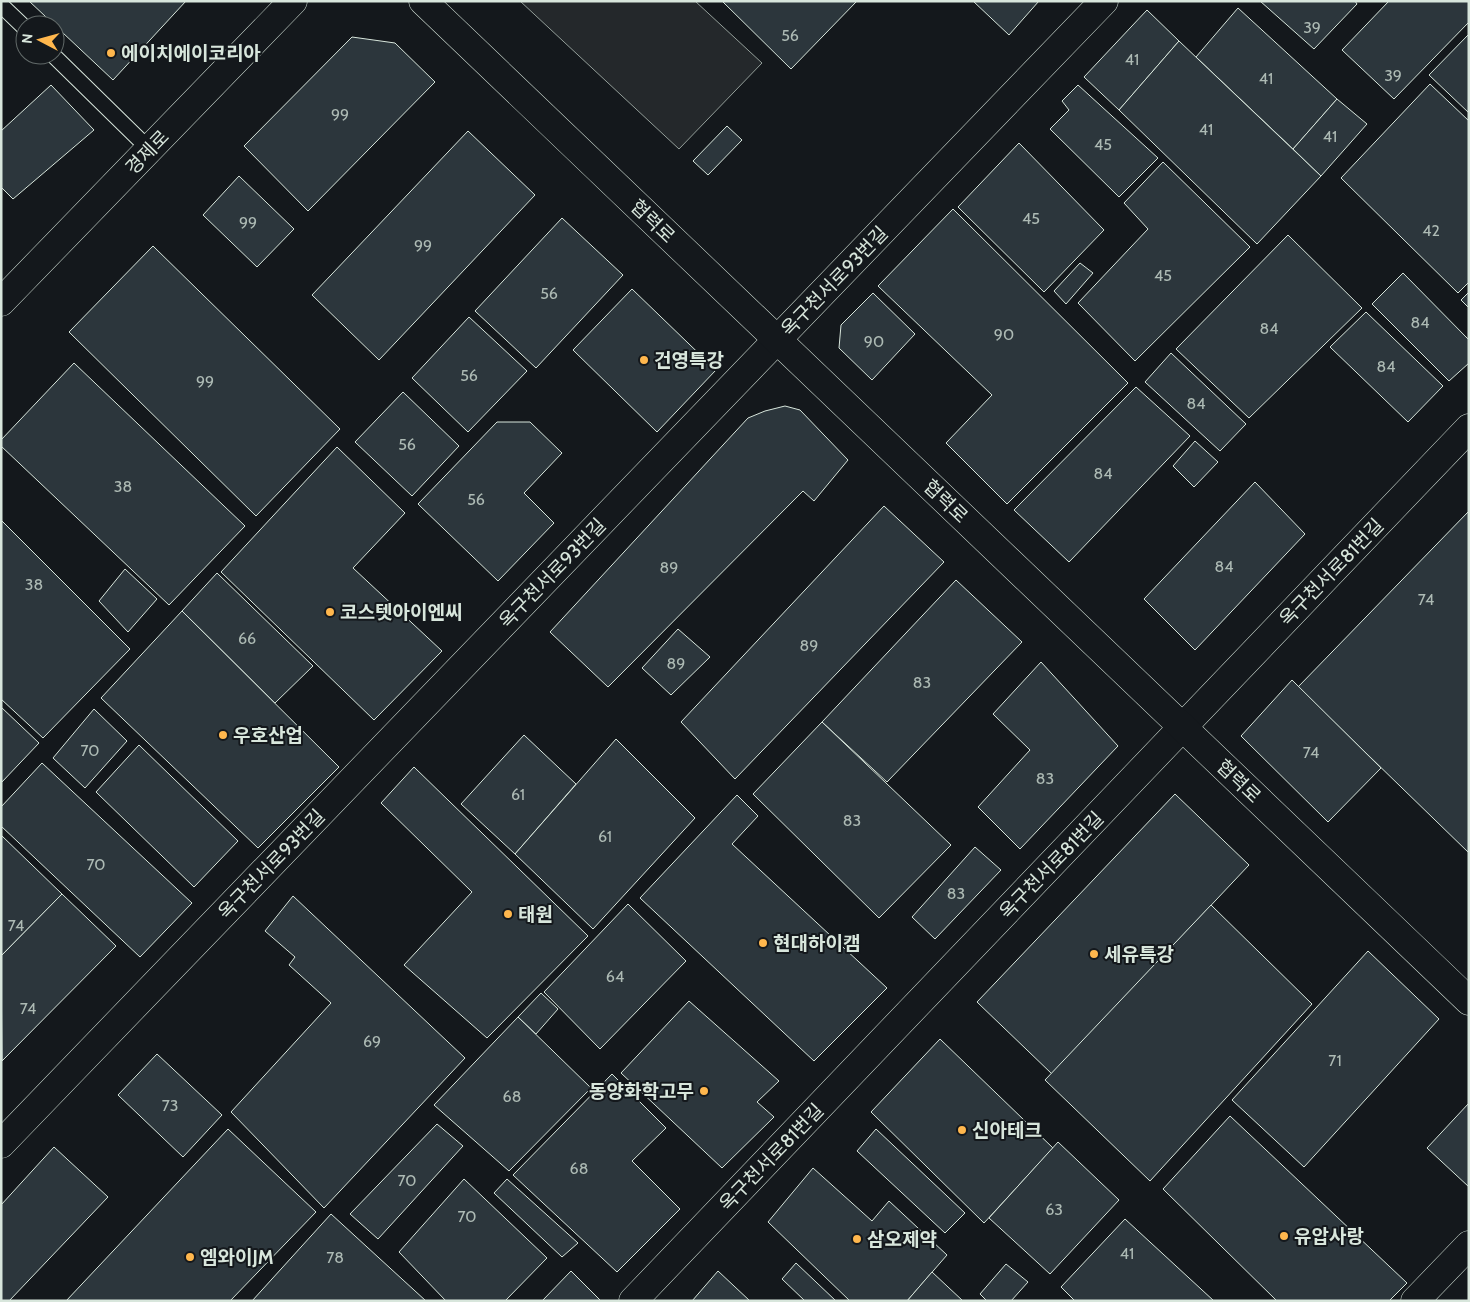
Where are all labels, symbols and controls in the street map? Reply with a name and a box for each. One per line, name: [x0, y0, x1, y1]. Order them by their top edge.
north arrow: [15, 15, 65, 65]
house number: 39: [1303, 18, 1321, 37]
house number: 56: [781, 26, 799, 45]
text: N: [18, 33, 37, 45]
place label: 에이치에이코리아: [121, 42, 261, 65]
marker: 에이치에이코리아: [105, 47, 117, 59]
house number: 41: [1125, 50, 1139, 69]
house number: 39: [1384, 66, 1402, 85]
house number: 41: [1259, 69, 1273, 88]
house number: 99: [331, 105, 349, 124]
house number: 41: [1199, 120, 1213, 139]
street label: 경제로: [121, 125, 174, 179]
house number: 41: [1323, 127, 1337, 146]
house number: 45: [1094, 135, 1112, 154]
street label: 협력로: [626, 195, 680, 248]
house number: 45: [1022, 209, 1040, 228]
house number: 99: [239, 213, 257, 232]
house number: 42: [1422, 221, 1440, 240]
street label: 옥구천서로93번길: [776, 222, 892, 341]
house number: 99: [414, 236, 432, 255]
house number: 45: [1154, 266, 1172, 285]
house number: 56: [540, 284, 558, 303]
house number: 84: [1411, 313, 1429, 332]
house number: 84: [1260, 319, 1278, 338]
house number: 90: [994, 325, 1014, 344]
house number: 90: [864, 332, 884, 351]
place label: 건영특강: [654, 349, 724, 372]
marker: 건영특강: [638, 354, 650, 366]
house number: 84: [1377, 357, 1395, 376]
house number: 56: [460, 366, 478, 385]
house number: 99: [196, 372, 214, 391]
house number: 84: [1187, 394, 1205, 413]
house number: 56: [398, 435, 416, 454]
house number: 84: [1094, 464, 1112, 483]
street label: 협력로: [919, 475, 973, 528]
house number: 38: [114, 477, 132, 496]
house number: 56: [467, 490, 485, 509]
street label: 옥구천서로93번길: [494, 514, 610, 633]
street label: 옥구천서로81번길: [1274, 514, 1388, 631]
house number: 84: [1215, 557, 1233, 576]
house number: 89: [660, 558, 678, 577]
house number: 38: [25, 575, 43, 594]
house number: 74: [1418, 590, 1434, 609]
place label: 코스텟아이엔씨: [340, 601, 462, 624]
marker: 코스텟아이엔씨: [324, 606, 336, 618]
house number: 66: [238, 629, 256, 648]
house number: 89: [800, 636, 818, 655]
house number: 89: [667, 654, 685, 673]
house number: 83: [913, 673, 931, 692]
place label: 우호산업: [233, 724, 303, 747]
marker: 우호산업: [217, 729, 229, 741]
house number: 70: [80, 741, 100, 760]
house number: 74: [1303, 743, 1319, 762]
street label: 협력로: [1212, 755, 1266, 808]
house number: 83: [1036, 769, 1054, 788]
house number: 61: [511, 785, 525, 804]
street label: 옥구천서로93번길: [213, 805, 329, 924]
street label: 옥구천서로81번길: [994, 807, 1108, 924]
house number: 83: [843, 811, 861, 830]
house number: 61: [598, 827, 612, 846]
house number: 70: [86, 855, 106, 874]
house number: 83: [947, 884, 965, 903]
place label: 태원: [518, 903, 553, 926]
marker: 태원: [502, 908, 514, 920]
house number: 74: [8, 916, 24, 935]
place label: 현대하이캠: [773, 932, 860, 955]
marker: 현대하이캠: [757, 937, 769, 949]
place label: 세유특강: [1104, 943, 1174, 966]
marker: 세유특강: [1088, 948, 1100, 960]
house number: 64: [606, 967, 624, 986]
house number: 74: [20, 999, 36, 1018]
house number: 69: [363, 1032, 381, 1051]
house number: 71: [1328, 1051, 1342, 1070]
place label: 동양화학고무: [589, 1080, 694, 1103]
marker: 동양화학고무: [698, 1085, 710, 1097]
house number: 68: [503, 1087, 521, 1106]
house number: 73: [162, 1096, 178, 1115]
street label: 옥구천서로81번길: [714, 1099, 828, 1216]
place label: 신아테크: [972, 1119, 1042, 1142]
marker: 신아테크: [956, 1124, 968, 1136]
house number: 68: [570, 1159, 588, 1178]
house number: 70: [397, 1171, 417, 1190]
house number: 63: [1045, 1200, 1063, 1219]
house number: 70: [457, 1207, 477, 1226]
place label: 유압사랑: [1294, 1225, 1364, 1248]
place label: 삼오제약: [867, 1228, 937, 1251]
marker: 유압사랑: [1278, 1230, 1290, 1242]
marker: 삼오제약: [851, 1233, 863, 1245]
house number: 41: [1120, 1244, 1134, 1263]
place label: 엠와이JM: [200, 1246, 274, 1269]
house number: 78: [326, 1248, 344, 1267]
marker: 엠와이JM: [184, 1251, 196, 1263]

